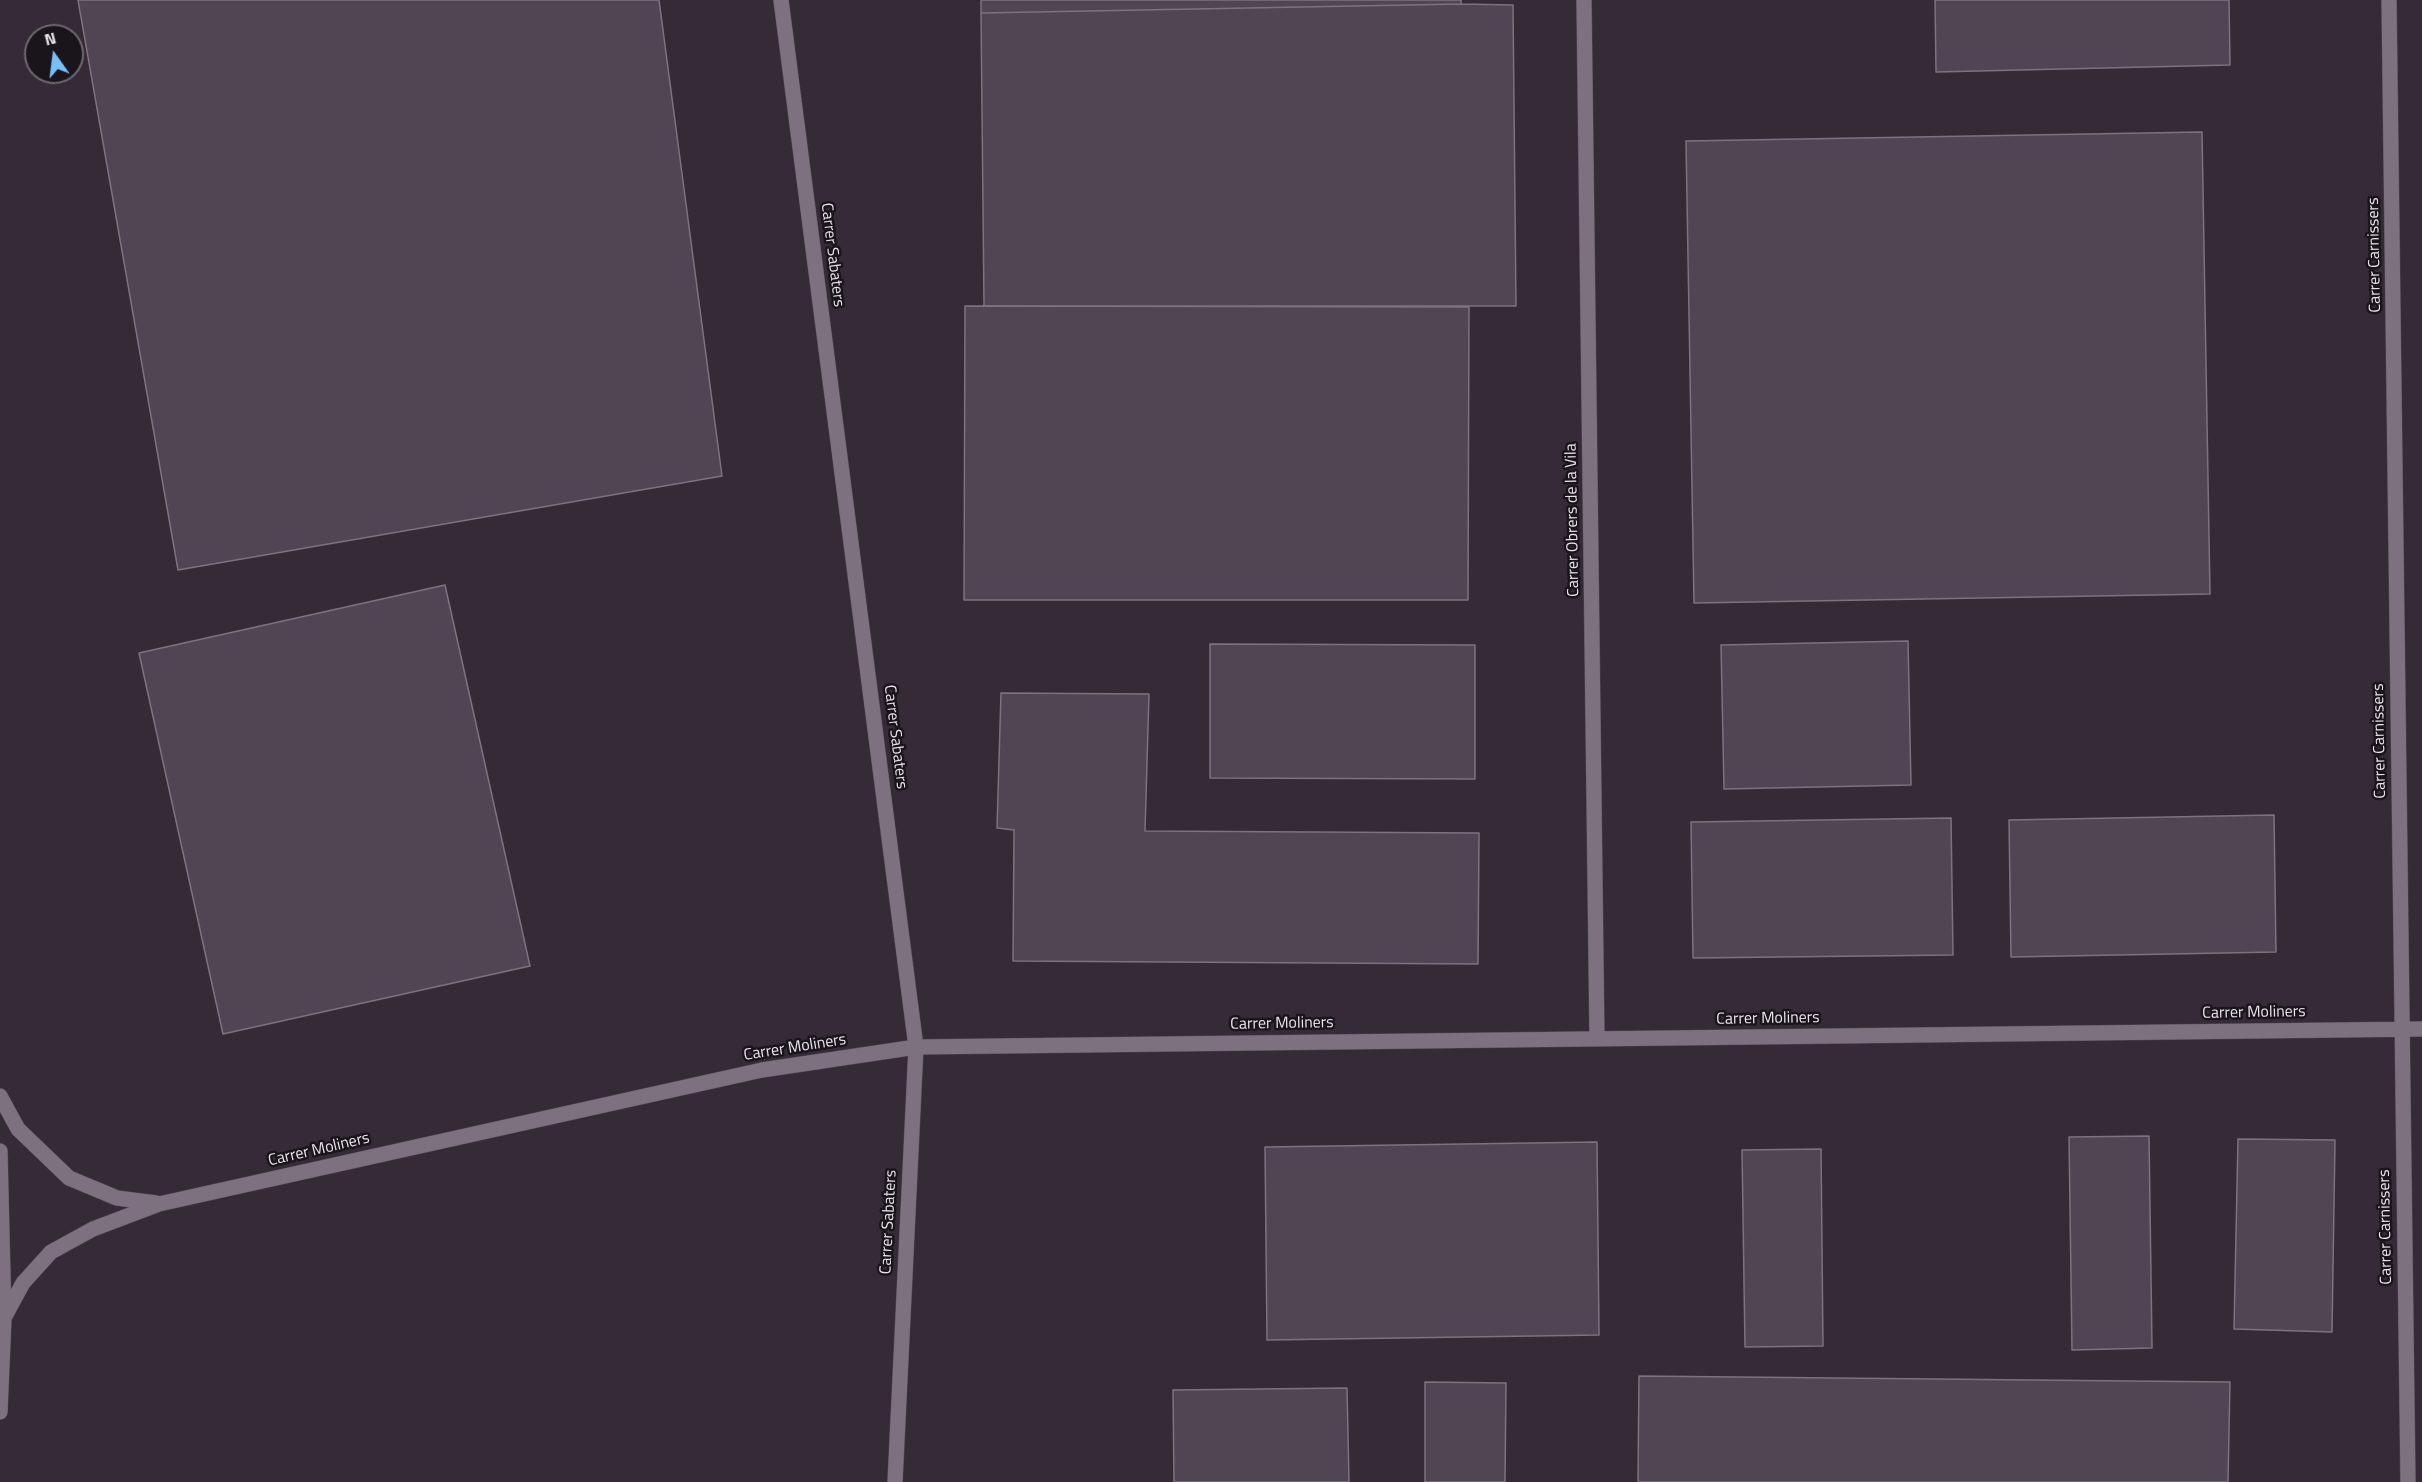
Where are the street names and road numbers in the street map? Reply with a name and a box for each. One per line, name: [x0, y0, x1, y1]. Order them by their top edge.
street label: Carrer Carnissers: [2364, 197, 2386, 313]
street label: Carrer Sabaters: [816, 202, 848, 308]
street label: Carrer Obrers de la Vila: [1562, 443, 1584, 597]
street label: Carrer Carnissers: [2369, 683, 2391, 799]
street label: Carrer Sabaters: [879, 684, 911, 790]
street label: Carrer Moliners: [2202, 1002, 2306, 1024]
street label: Carrer Moliners: [1716, 1008, 1820, 1030]
street label: Carrer Moliners: [1230, 1013, 1334, 1035]
street label: Carrer Moliners: [742, 1030, 848, 1066]
street label: Carrer Moliners: [266, 1129, 372, 1171]
street label: Carrer Sabaters: [877, 1169, 901, 1275]
street label: Carrer Carnissers: [2375, 1169, 2397, 1285]

